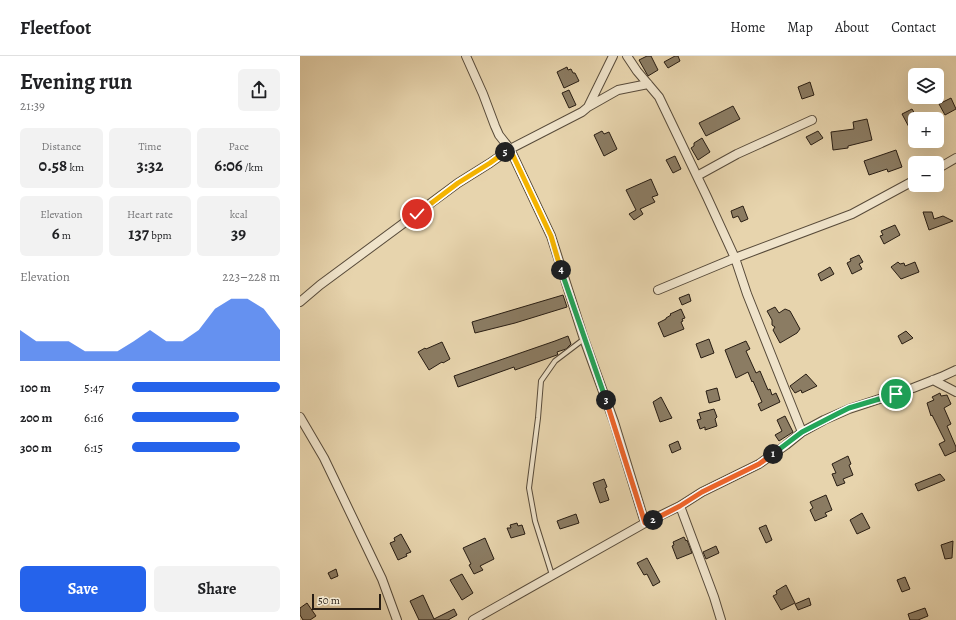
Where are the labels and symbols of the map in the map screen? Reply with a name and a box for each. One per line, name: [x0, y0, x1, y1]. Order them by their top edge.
pin: 5: [495, 142, 515, 162]
pin: [400, 197, 434, 231]
pin: 4: [551, 260, 571, 280]
pin: [879, 377, 913, 411]
pin: 3: [596, 390, 616, 410]
pin: 1: [763, 444, 783, 464]
pin: 2: [643, 510, 663, 530]
scale bar: [312, 592, 381, 611]

